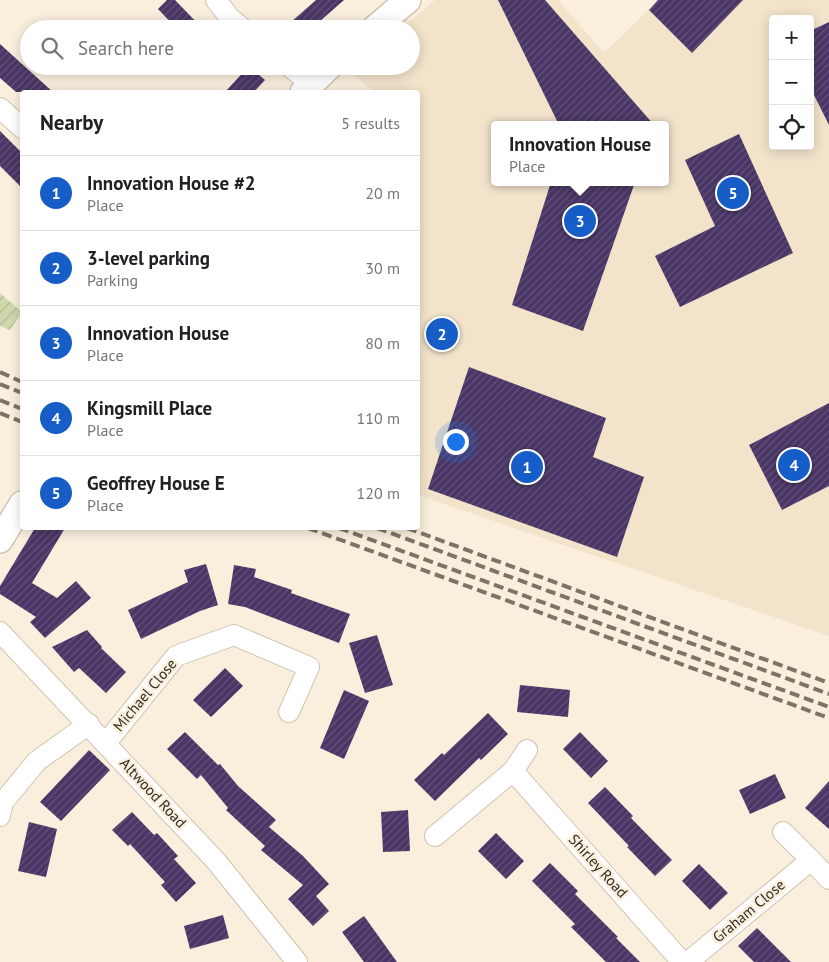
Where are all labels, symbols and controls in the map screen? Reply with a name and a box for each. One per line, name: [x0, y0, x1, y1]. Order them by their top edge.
map controls: [769, 15, 814, 150]
button: +: [769, 15, 814, 60]
search box: [20, 20, 420, 75]
icon: search: [38, 34, 66, 62]
text: Search here: [78, 36, 174, 60]
button: −: [769, 60, 814, 105]
button: locate: [769, 105, 814, 150]
text: Nearby: [40, 109, 103, 136]
text: 5 results: [341, 113, 400, 133]
popup: [491, 121, 669, 186]
text: Innovation House: [509, 132, 651, 156]
text: Place: [509, 156, 545, 176]
text: Innovation House #2: [87, 171, 256, 195]
pin: 5: [717, 174, 749, 212]
text: 1: [51, 183, 61, 203]
text: 20 m: [365, 183, 400, 203]
text: Place: [87, 195, 124, 215]
pin: 3: [564, 202, 596, 240]
text: 3-level parking: [87, 246, 210, 270]
text: 2: [51, 258, 61, 278]
text: 30 m: [365, 258, 400, 278]
text: Parking: [87, 270, 138, 290]
pin: 2: [426, 315, 458, 353]
text: Innovation House: [87, 321, 229, 345]
text: 3: [51, 333, 61, 353]
text: 80 m: [365, 333, 400, 353]
text: Place: [87, 345, 124, 365]
text: Kingsmill Place: [87, 396, 212, 420]
text: 4: [51, 408, 61, 428]
text: 110 m: [357, 408, 400, 428]
text: Place: [87, 420, 124, 440]
your location: [443, 429, 469, 455]
pin: 4: [778, 446, 810, 484]
pin: 1: [511, 448, 543, 486]
text: Geoffrey House E: [87, 471, 225, 495]
text: 5: [51, 483, 61, 503]
text: 120 m: [357, 483, 400, 503]
text: Place: [87, 495, 124, 515]
street label: Michael Close: [109, 654, 181, 735]
street label: Altwood Road: [116, 754, 191, 832]
street label: Shirley Road: [565, 830, 632, 901]
street label: Graham Close: [709, 875, 789, 946]

